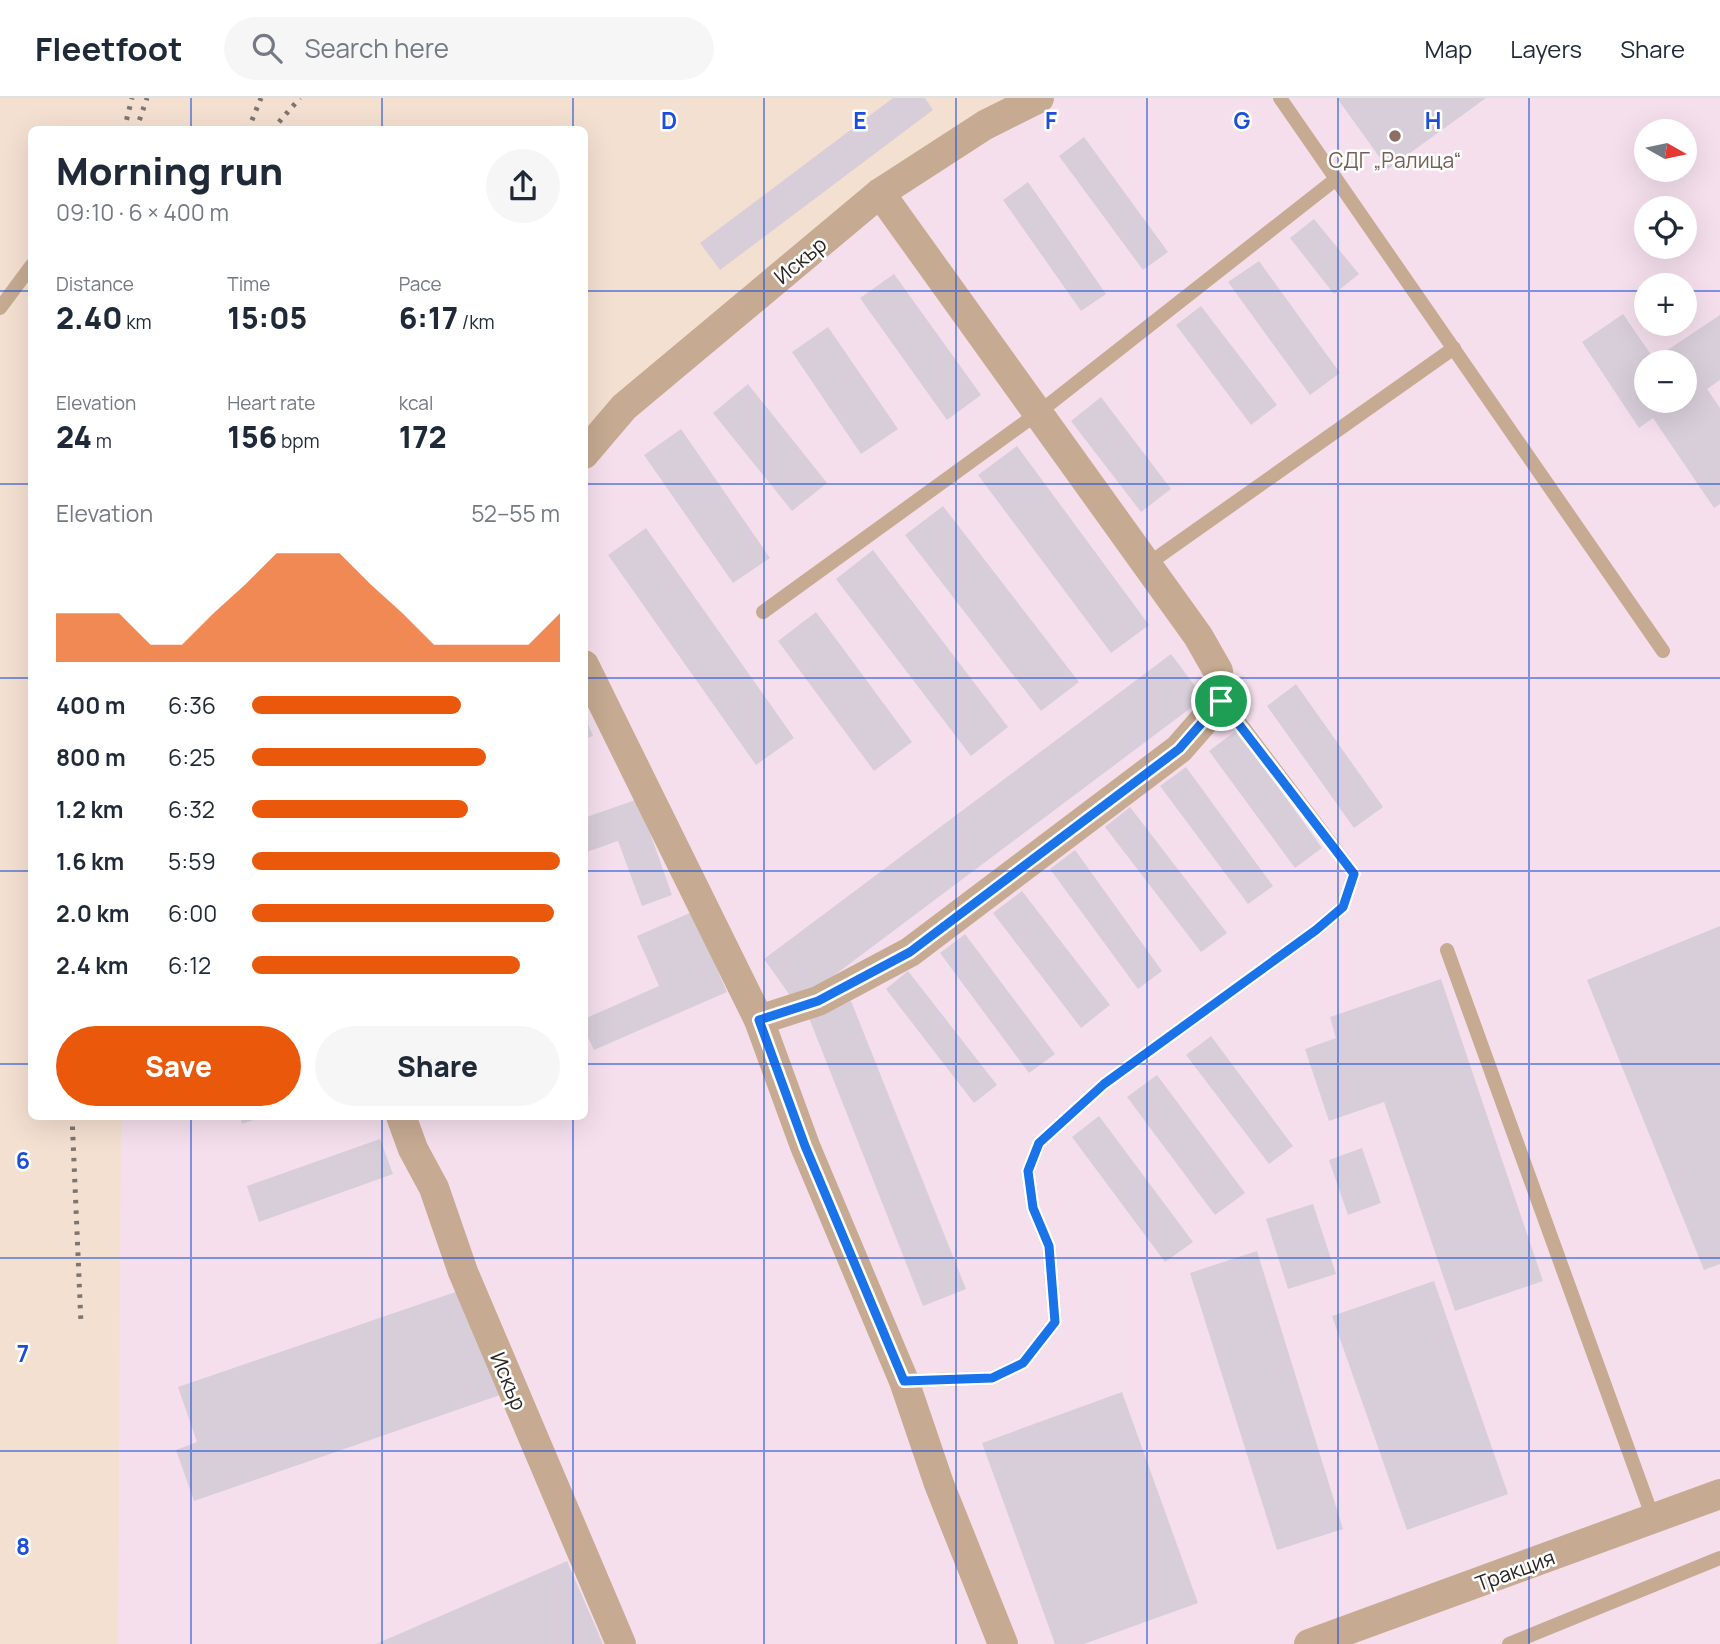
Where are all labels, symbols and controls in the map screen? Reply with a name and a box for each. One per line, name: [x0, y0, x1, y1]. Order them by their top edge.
search box: [224, 17, 714, 80]
text: Fleetfoot: [35, 26, 182, 71]
icon: search: [248, 29, 286, 67]
text: Search here: [304, 30, 449, 66]
text: Map: [1425, 32, 1472, 65]
text: Layers: [1510, 32, 1582, 65]
text: Share: [1620, 32, 1685, 65]
text: D: [661, 104, 677, 136]
text: E: [853, 104, 867, 136]
text: F: [1045, 104, 1057, 136]
text: G: [1234, 104, 1251, 136]
text: H: [1425, 104, 1441, 136]
north arrow: [1634, 119, 1698, 182]
map controls: [1634, 119, 1697, 413]
marker: СДГ „Ралица“: [1387, 128, 1403, 144]
text: Morning run: [56, 144, 283, 196]
place label: СДГ „Ралица“: [1329, 146, 1461, 174]
button: share: [486, 149, 560, 223]
text: 09:10 · 6 × 400 m: [56, 196, 229, 228]
button: locate: [1634, 196, 1697, 259]
street label: Искър: [768, 230, 832, 290]
text: Distance: [56, 271, 134, 297]
text: Time: [227, 271, 270, 297]
text: Pace: [399, 271, 442, 297]
button: +: [1634, 273, 1697, 336]
text: 2.40: [56, 297, 122, 338]
text: 15:05: [227, 297, 307, 338]
text: 6:17: [399, 297, 458, 338]
text: km: [122, 309, 152, 335]
text: /km: [458, 309, 495, 335]
button: −: [1634, 350, 1697, 413]
text: Elevation: [56, 390, 136, 416]
text: Heart rate: [227, 390, 315, 416]
text: kcal: [399, 390, 433, 416]
text: 24: [56, 416, 92, 457]
text: 156: [227, 416, 277, 457]
text: 172: [399, 416, 447, 457]
text: m: [92, 428, 112, 454]
text: bpm: [277, 428, 320, 454]
text: Elevation: [56, 497, 153, 529]
text: 52–55 m: [471, 497, 560, 529]
pin: [1191, 671, 1251, 731]
icon: arrive: [1202, 682, 1240, 720]
text: 400 m: [56, 689, 126, 721]
text: 6:36: [168, 689, 216, 721]
text: 800 m: [56, 741, 126, 773]
text: 6:25: [168, 741, 216, 773]
text: 1.2 km: [56, 793, 123, 825]
text: 6:32: [168, 793, 215, 825]
text: 1.6 km: [56, 845, 124, 877]
text: 5:59: [168, 845, 216, 877]
text: 2.0 km: [56, 897, 129, 929]
text: 6:00: [168, 897, 217, 929]
text: 2.4 km: [56, 949, 128, 981]
text: 6:12: [168, 949, 211, 981]
button: Save: [56, 1026, 301, 1106]
button: Share: [315, 1026, 560, 1106]
text: 6: [16, 1144, 30, 1176]
text: 7: [17, 1337, 29, 1369]
street label: Искър: [484, 1348, 534, 1414]
text: 8: [16, 1530, 30, 1562]
street label: Тракция: [1471, 1543, 1559, 1597]

